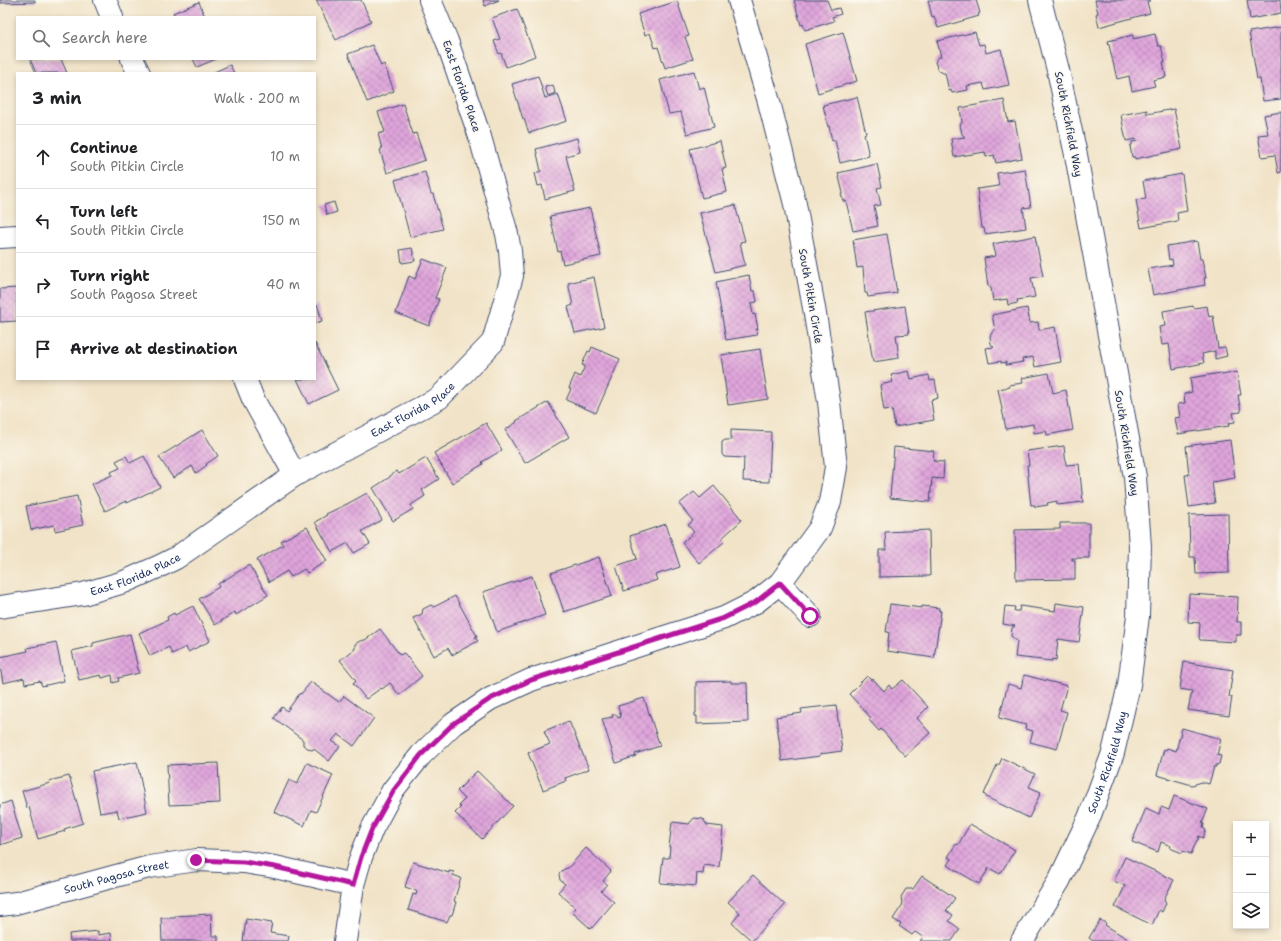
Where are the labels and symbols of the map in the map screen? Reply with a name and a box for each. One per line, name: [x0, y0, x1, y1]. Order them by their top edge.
street label: East Florida Place: [439, 38, 484, 134]
street label: South Richfield Way: [1051, 70, 1086, 178]
street label: South Pitkin Circle: [795, 247, 826, 345]
street label: East Florida Place: [368, 379, 459, 441]
street label: South Richfield Way: [1111, 389, 1142, 497]
street label: East Florida Place: [88, 550, 184, 599]
route start: [801, 607, 819, 625]
street label: South Richfield Way: [1084, 709, 1131, 816]
route end: [187, 851, 205, 869]
street label: South Pagosa Street: [62, 857, 170, 898]

